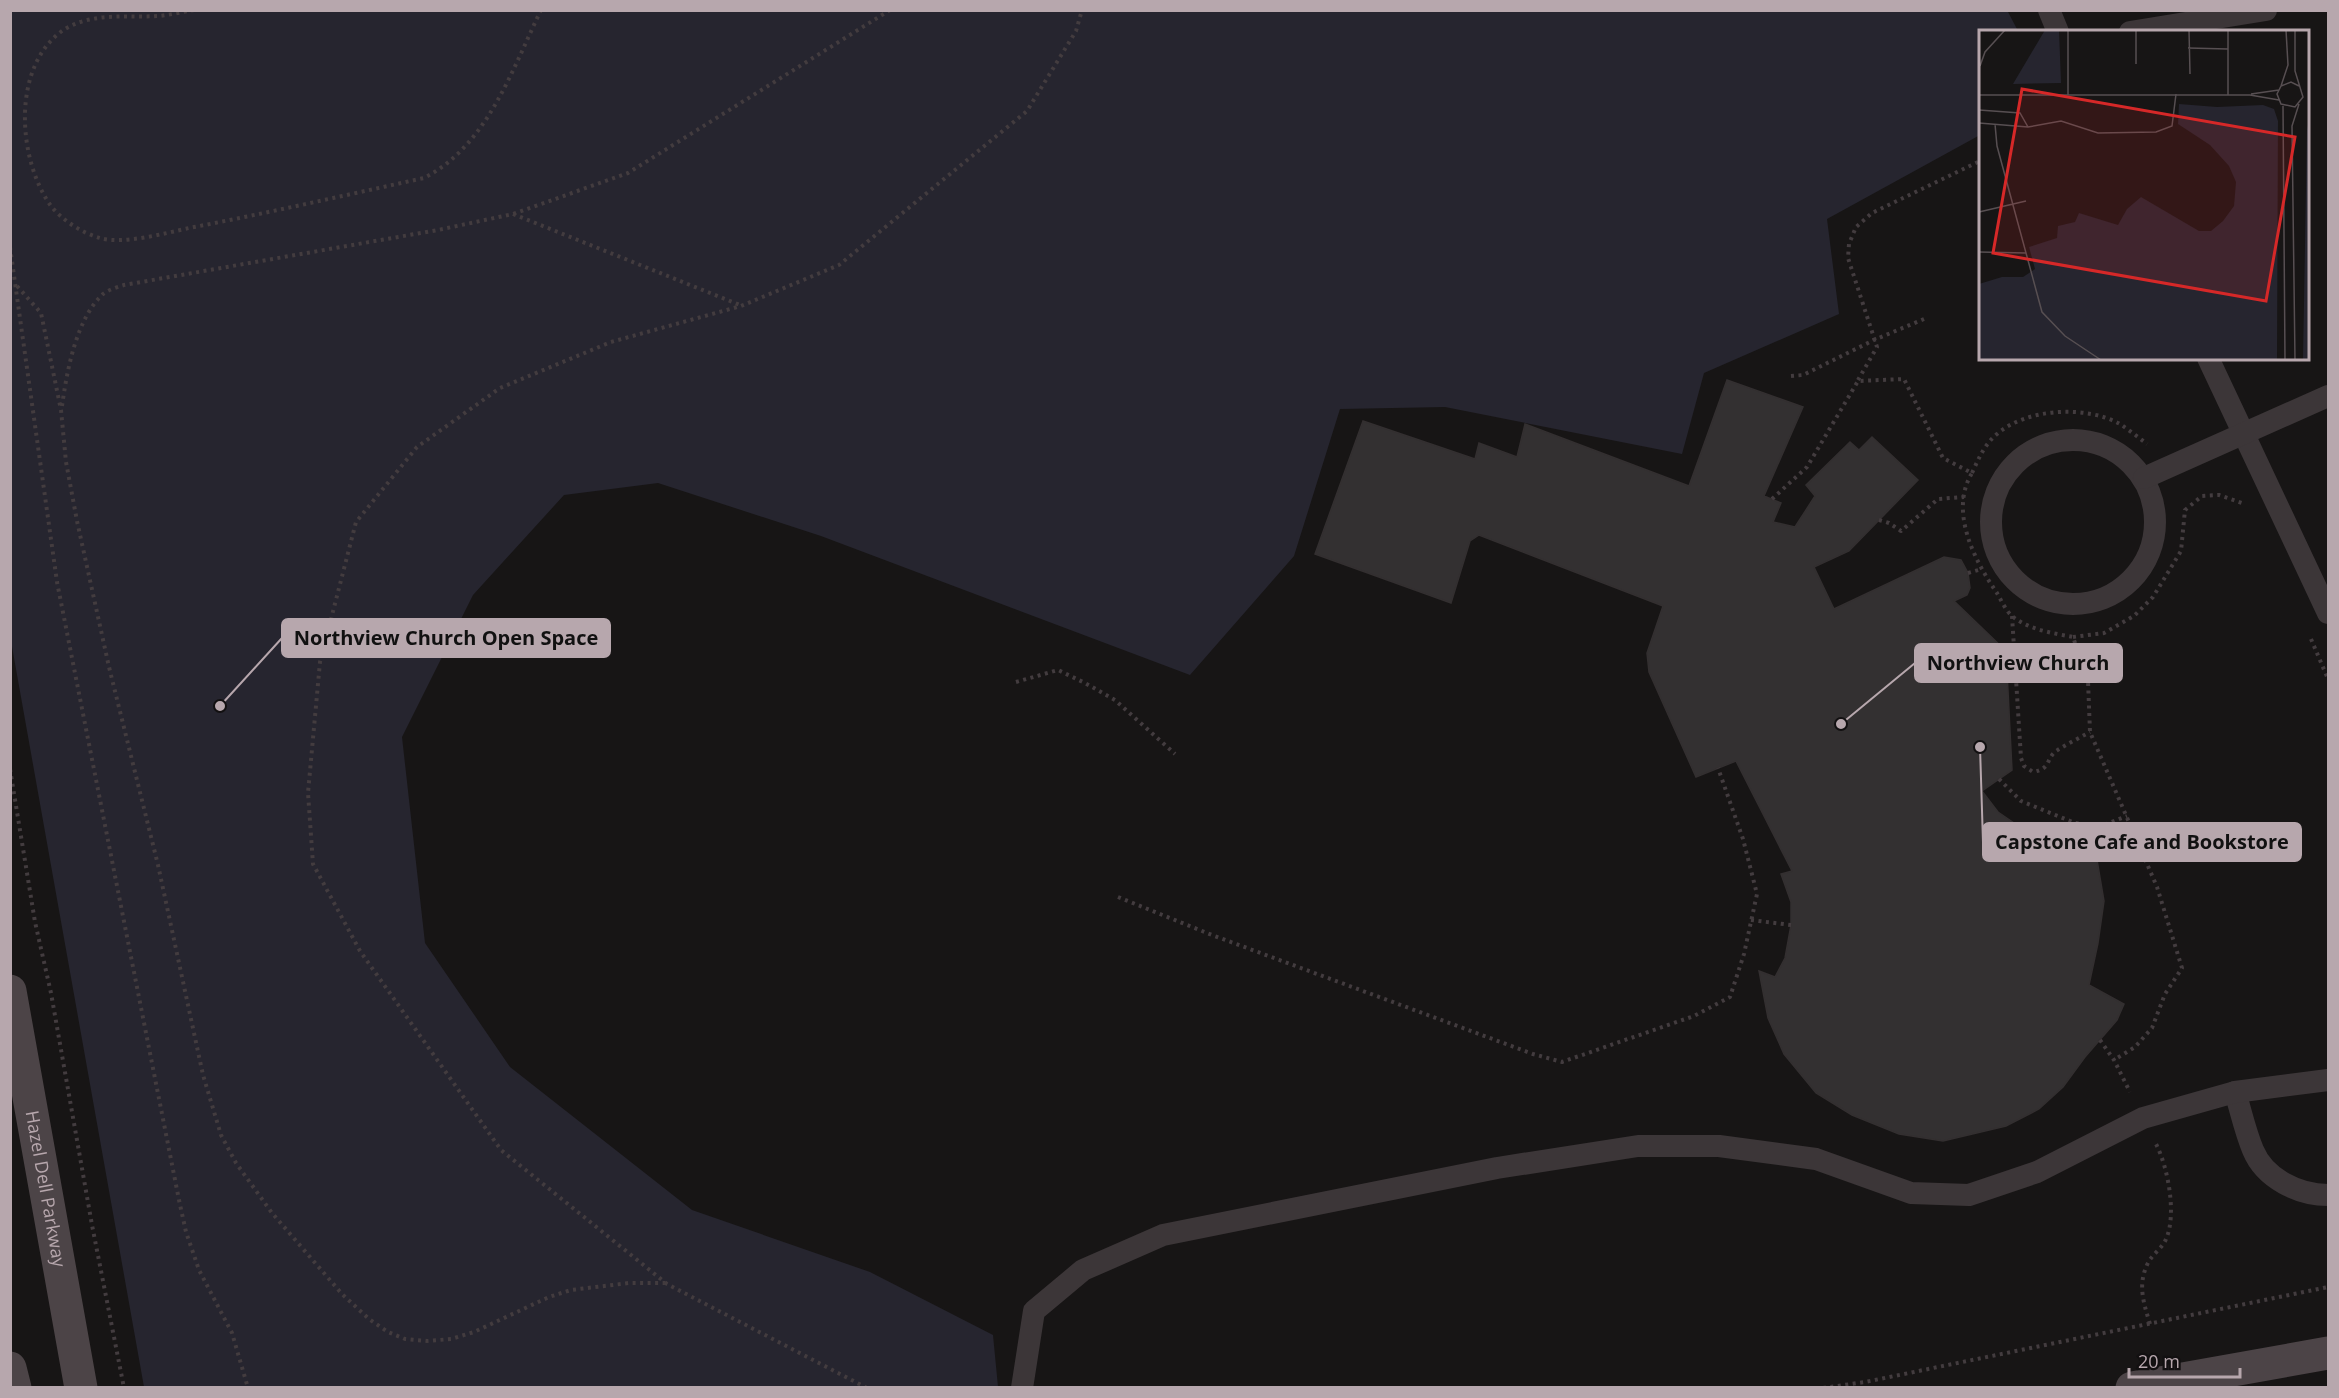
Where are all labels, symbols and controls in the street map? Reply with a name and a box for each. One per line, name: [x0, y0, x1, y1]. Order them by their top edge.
inset map: [1979, 30, 2309, 360]
callout: Northview Church Open Space: [282, 619, 610, 657]
text: Northview Church Open Space: [294, 624, 598, 651]
callout: Northview Church: [1915, 644, 2122, 682]
text: Northview Church: [1927, 649, 2109, 676]
callout: Capstone Cafe and Bookstore: [1983, 823, 2301, 861]
text: Capstone Cafe and Bookstore: [1995, 828, 2289, 855]
street label: Hazel Dell Parkway: [21, 1108, 72, 1270]
scale bar: [2129, 1341, 2240, 1379]
text: 20 m: [2138, 1349, 2180, 1373]

